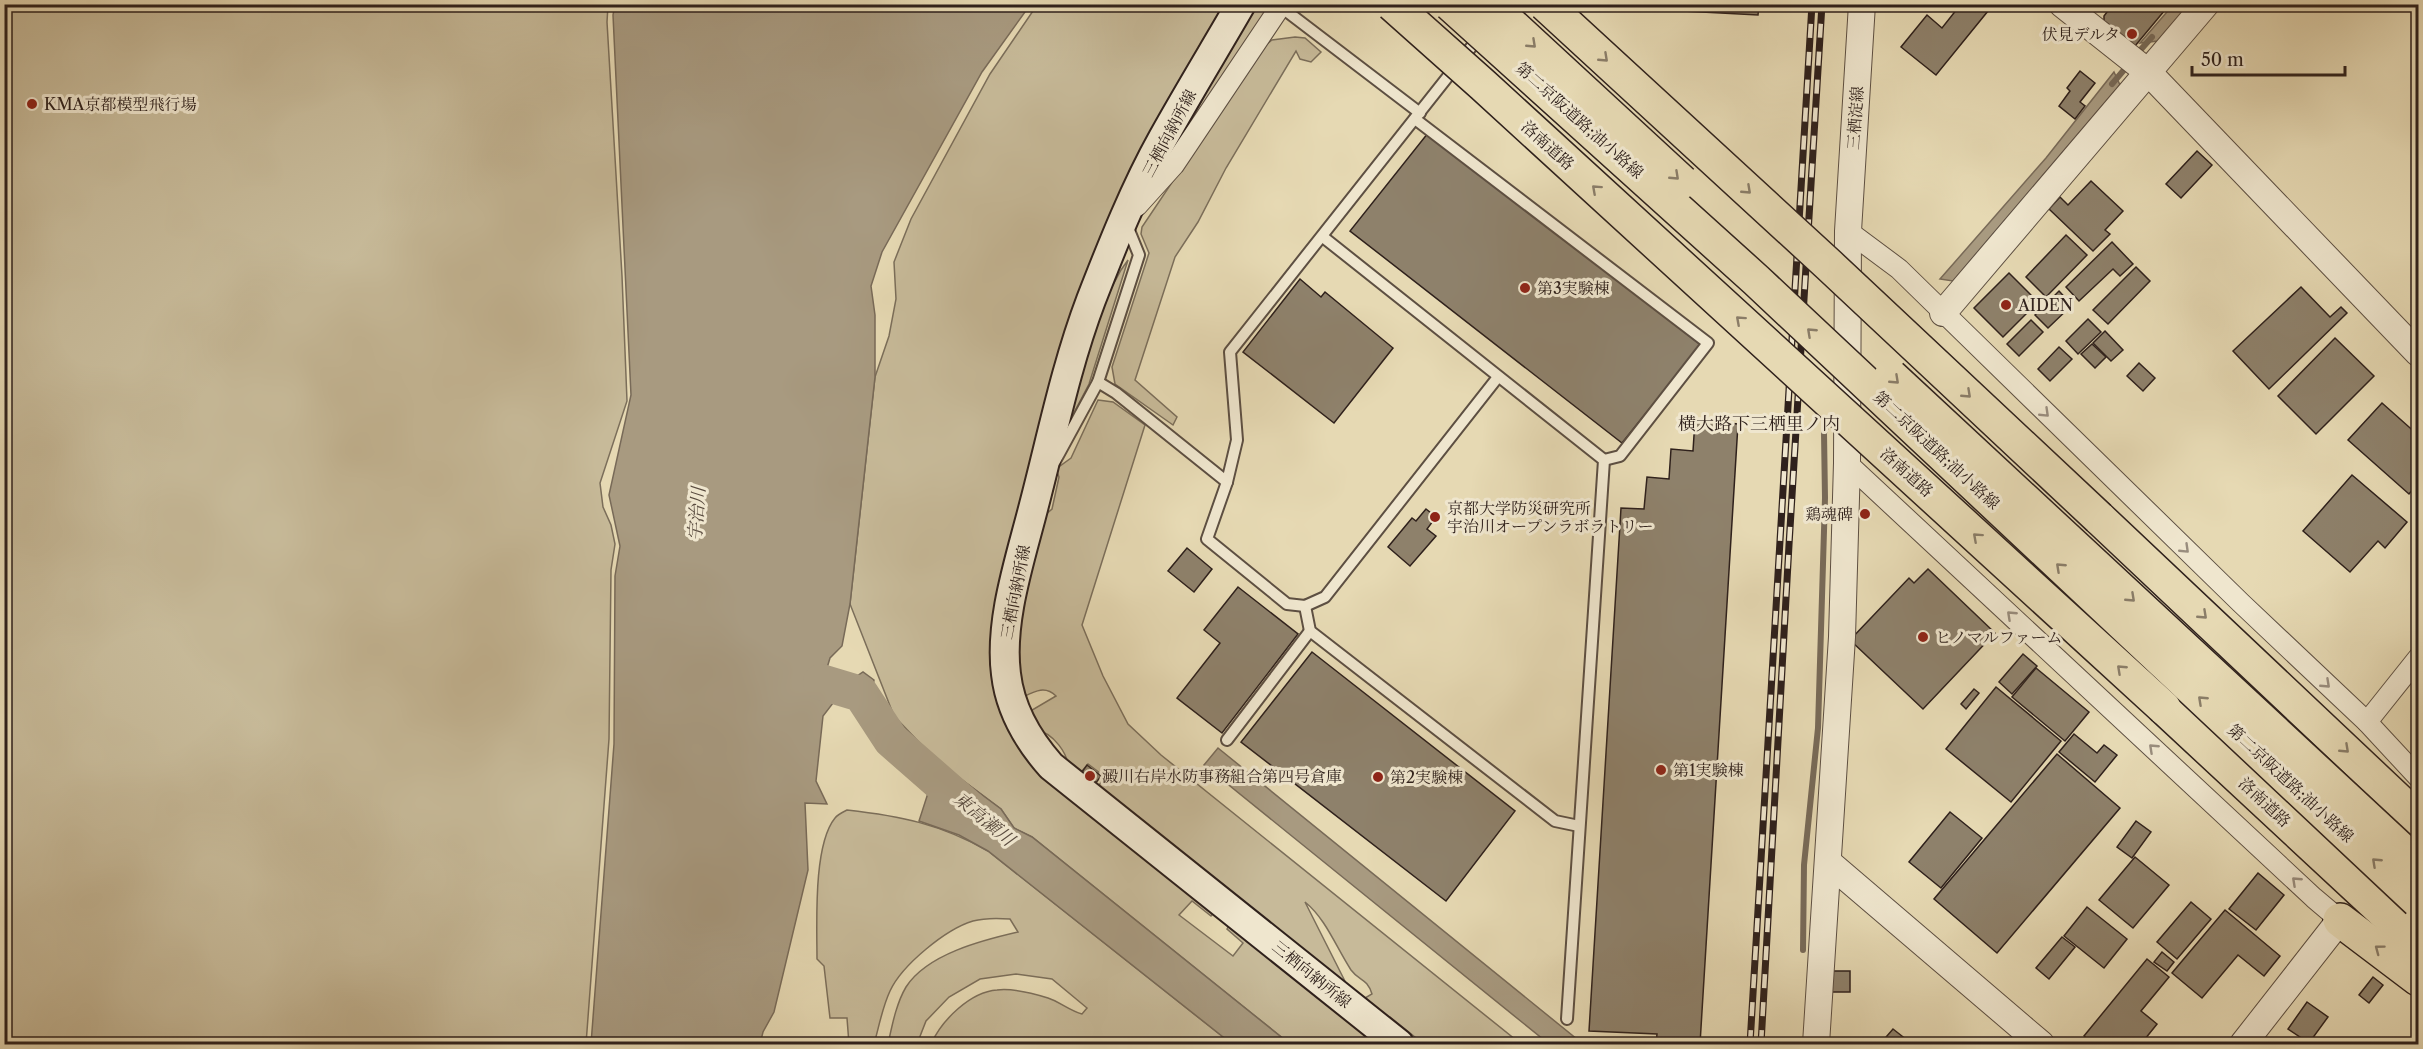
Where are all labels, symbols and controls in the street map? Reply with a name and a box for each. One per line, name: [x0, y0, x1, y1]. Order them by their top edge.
place label: 伏見デルタ: [2041, 24, 2120, 44]
marker: 伏見デルタ: [2125, 27, 2139, 41]
one-way arrow: [1525, 36, 1536, 47]
scale bar: [2192, 39, 2345, 77]
text: 50 m: [2201, 49, 2244, 71]
one-way arrow: [1597, 51, 1608, 62]
street label: 第二京阪道路;油小路線: [1512, 58, 1648, 182]
street label: 三栖淀線: [1843, 85, 1867, 151]
street label: 三栖向納所線: [1138, 86, 1200, 180]
place label: KMA京都模型飛行場: [44, 94, 196, 114]
marker: KMA京都模型飛行場: [25, 97, 39, 111]
street label: 洛南道路: [1518, 116, 1578, 174]
one-way arrow: [1669, 169, 1679, 180]
one-way arrow: [1741, 183, 1751, 194]
one-way arrow: [1593, 185, 1603, 196]
place label: 第3実験棟: [1537, 278, 1610, 298]
marker: 第3実験棟: [1518, 281, 1532, 295]
place label: AIDEN: [2017, 295, 2073, 315]
marker: AIDEN: [1999, 298, 2013, 312]
one-way arrow: [1737, 316, 1747, 327]
one-way arrow: [1808, 328, 1818, 339]
one-way arrow: [1889, 373, 1899, 384]
street label: 第二京阪道路;油小路線: [1870, 387, 2004, 513]
one-way arrow: [1961, 387, 1971, 398]
one-way arrow: [2039, 406, 2049, 417]
district label: 横大路下三栖里ノ内: [1678, 413, 1840, 435]
street label: 洛南道路: [1877, 443, 1937, 501]
water label: 宇治川: [684, 484, 710, 542]
place label: 京都大学防災研究所 宇治川オープンラボラトリー: [1447, 498, 1654, 536]
place label: 鶏魂碑: [1805, 504, 1853, 524]
marker: 鶏魂碑: [1858, 507, 1872, 521]
marker: 京都大学防災研究所 宇治川オープンラボラトリー: [1428, 510, 1442, 524]
one-way arrow: [1974, 533, 1984, 544]
one-way arrow: [2179, 542, 2189, 553]
street label: 三栖向納所線: [996, 543, 1034, 641]
one-way arrow: [2057, 563, 2068, 574]
one-way arrow: [2124, 591, 2135, 602]
one-way arrow: [2196, 608, 2207, 619]
one-way arrow: [2007, 611, 2018, 622]
place label: ヒノマルファーム: [1935, 627, 2063, 647]
marker: ヒノマルファーム: [1916, 630, 1930, 644]
one-way arrow: [2117, 665, 2127, 676]
one-way arrow: [2319, 676, 2330, 687]
one-way arrow: [2199, 696, 2209, 707]
street label: 第二京阪道路;油小路線: [2224, 720, 2358, 846]
one-way arrow: [2338, 742, 2348, 753]
one-way arrow: [2150, 744, 2160, 755]
place label: 第1実験棟: [1673, 760, 1744, 780]
marker: 第1実験棟: [1654, 763, 1668, 777]
place label: 澱川右岸水防事務組合第四号倉庫: [1102, 766, 1342, 786]
place label: 第2実験棟: [1390, 767, 1463, 787]
marker: 澱川右岸水防事務組合第四号倉庫: [1083, 769, 1097, 783]
marker: 第2実験棟: [1371, 770, 1385, 784]
street label: 洛南道路: [2235, 773, 2295, 831]
water label: 東高瀬川: [949, 787, 1020, 852]
one-way arrow: [2372, 858, 2382, 869]
one-way arrow: [2292, 877, 2303, 888]
street label: 三栖向納所線: [1268, 936, 1356, 1012]
one-way arrow: [2375, 946, 2386, 957]

